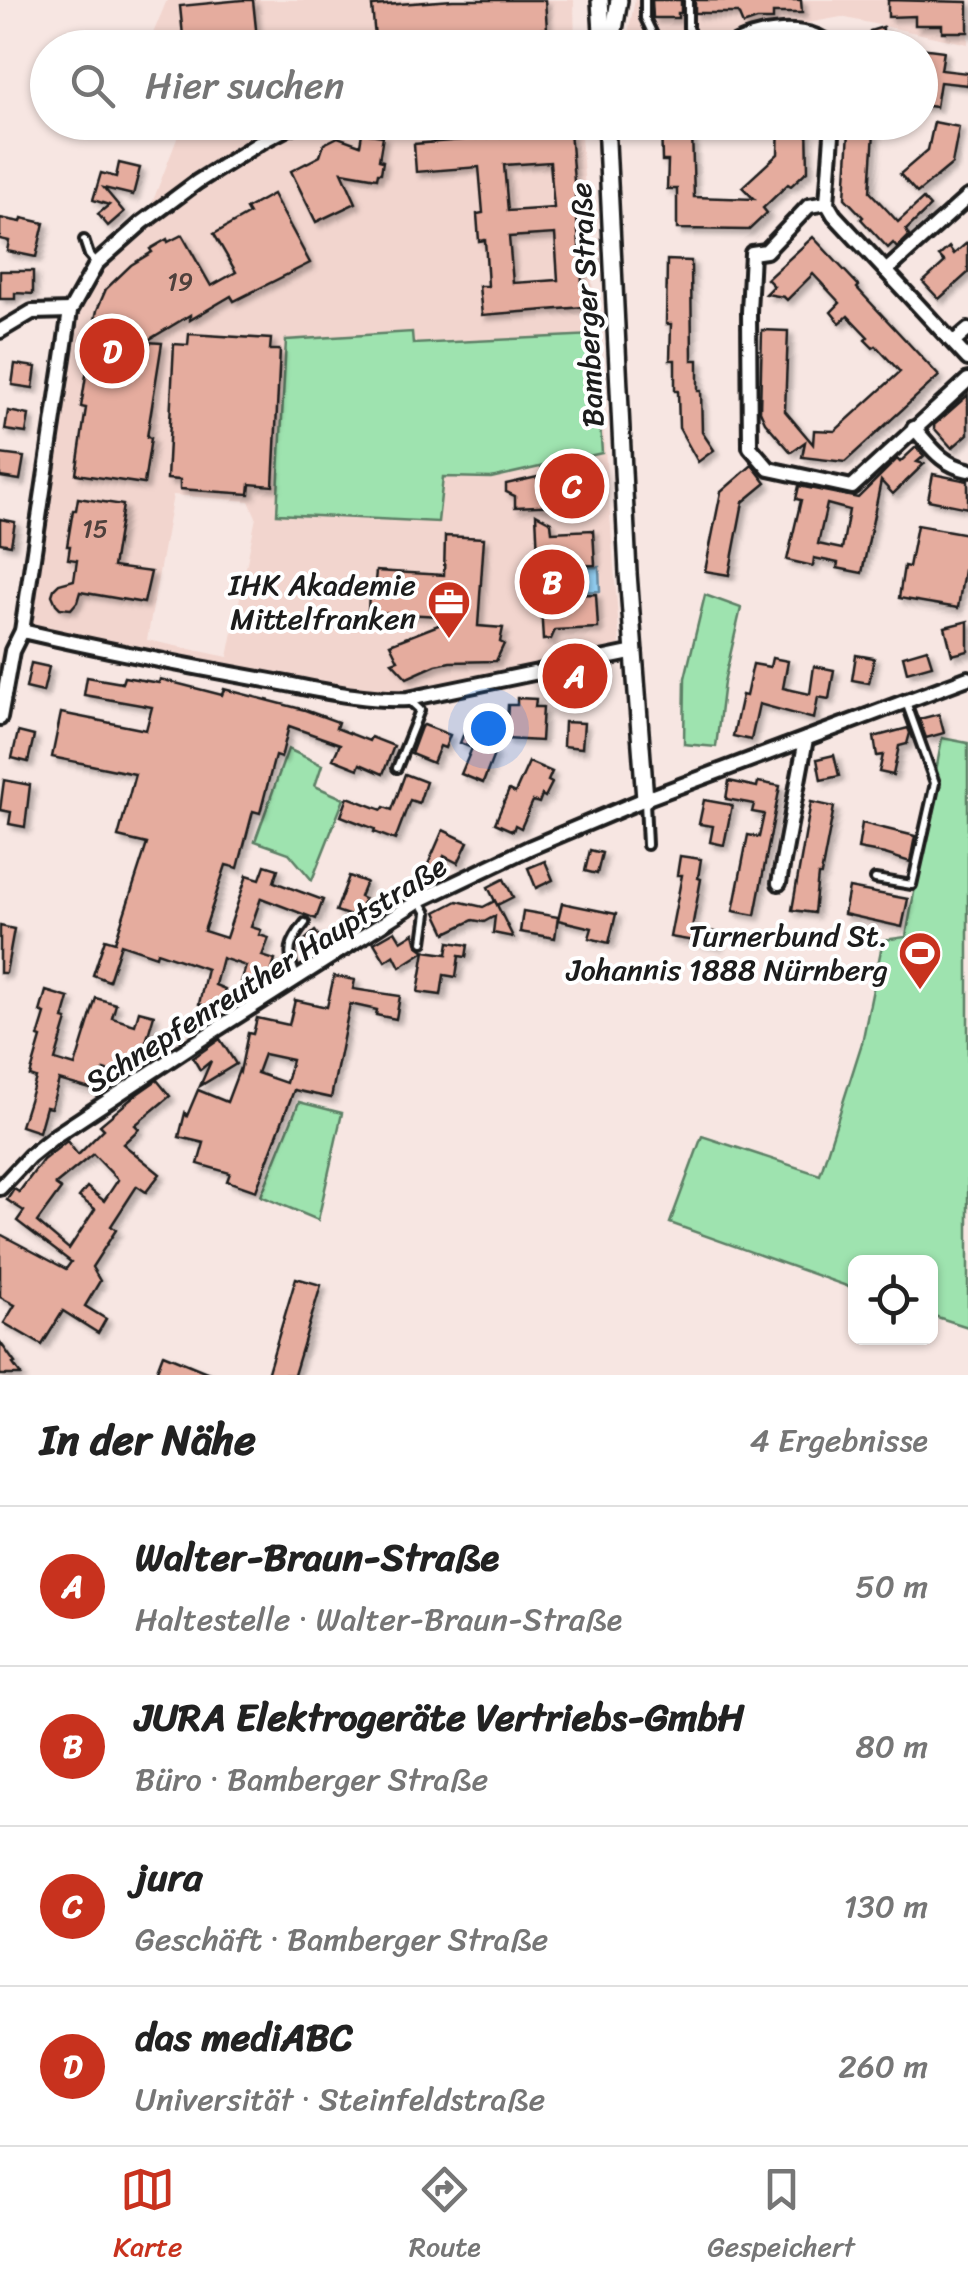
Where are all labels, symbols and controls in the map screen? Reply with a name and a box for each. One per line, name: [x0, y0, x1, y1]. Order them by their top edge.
search box: [30, 30, 938, 140]
text: Hier suchen: [145, 52, 344, 119]
icon: search: [65, 58, 120, 113]
street label: Bamberger Straße: [554, 181, 620, 429]
house number: 19: [167, 259, 193, 304]
pin: D: [80, 314, 144, 388]
pin: C: [540, 448, 604, 524]
house number: 15: [82, 506, 108, 551]
pin: B: [520, 544, 584, 620]
place label: IHK Akademie Mittelfranken: [227, 558, 416, 646]
office icon: IHK Akademie Mittelfranken: [426, 579, 472, 640]
pin: A: [542, 638, 608, 714]
your location: [463, 703, 514, 754]
street label: Schnepfenreuther Hauptstraße: [74, 840, 458, 1108]
place label: Turnerbund St. Johannis 1888 Nürnberg: [565, 909, 888, 997]
sports icon: Turnerbund St. Johannis 1888 Nürnberg: [897, 930, 943, 991]
map controls: [848, 1255, 938, 1345]
button: locate: [848, 1255, 938, 1345]
text: In der Nähe: [40, 1403, 256, 1477]
text: 4 Ergebnisse: [750, 1412, 928, 1469]
text: Walter-Braun-Straße: [135, 1524, 499, 1591]
text: A: [62, 1558, 83, 1615]
text: 50 m: [855, 1558, 928, 1615]
text: Haltestelle · Walter-Braun-Straße: [135, 1591, 622, 1648]
text: JURA Elektrogeräte Vertriebs-GmbH: [135, 1684, 745, 1751]
text: B: [62, 1718, 83, 1775]
text: 80 m: [856, 1718, 928, 1775]
text: Büro · Bamberger Straße: [135, 1751, 488, 1808]
text: jura: [135, 1844, 202, 1911]
text: C: [63, 1878, 82, 1935]
text: 130 m: [844, 1878, 928, 1935]
text: Geschäft · Bamberger Straße: [135, 1911, 548, 1968]
text: das mediABC: [135, 2004, 353, 2071]
text: D: [63, 2038, 82, 2095]
text: 260 m: [838, 2038, 928, 2095]
text: Universität · Steinfeldstraße: [135, 2071, 545, 2128]
tab: Karte: [113, 2162, 182, 2271]
tab: Route: [409, 2162, 481, 2271]
tab: Gespeichert: [707, 2162, 855, 2271]

